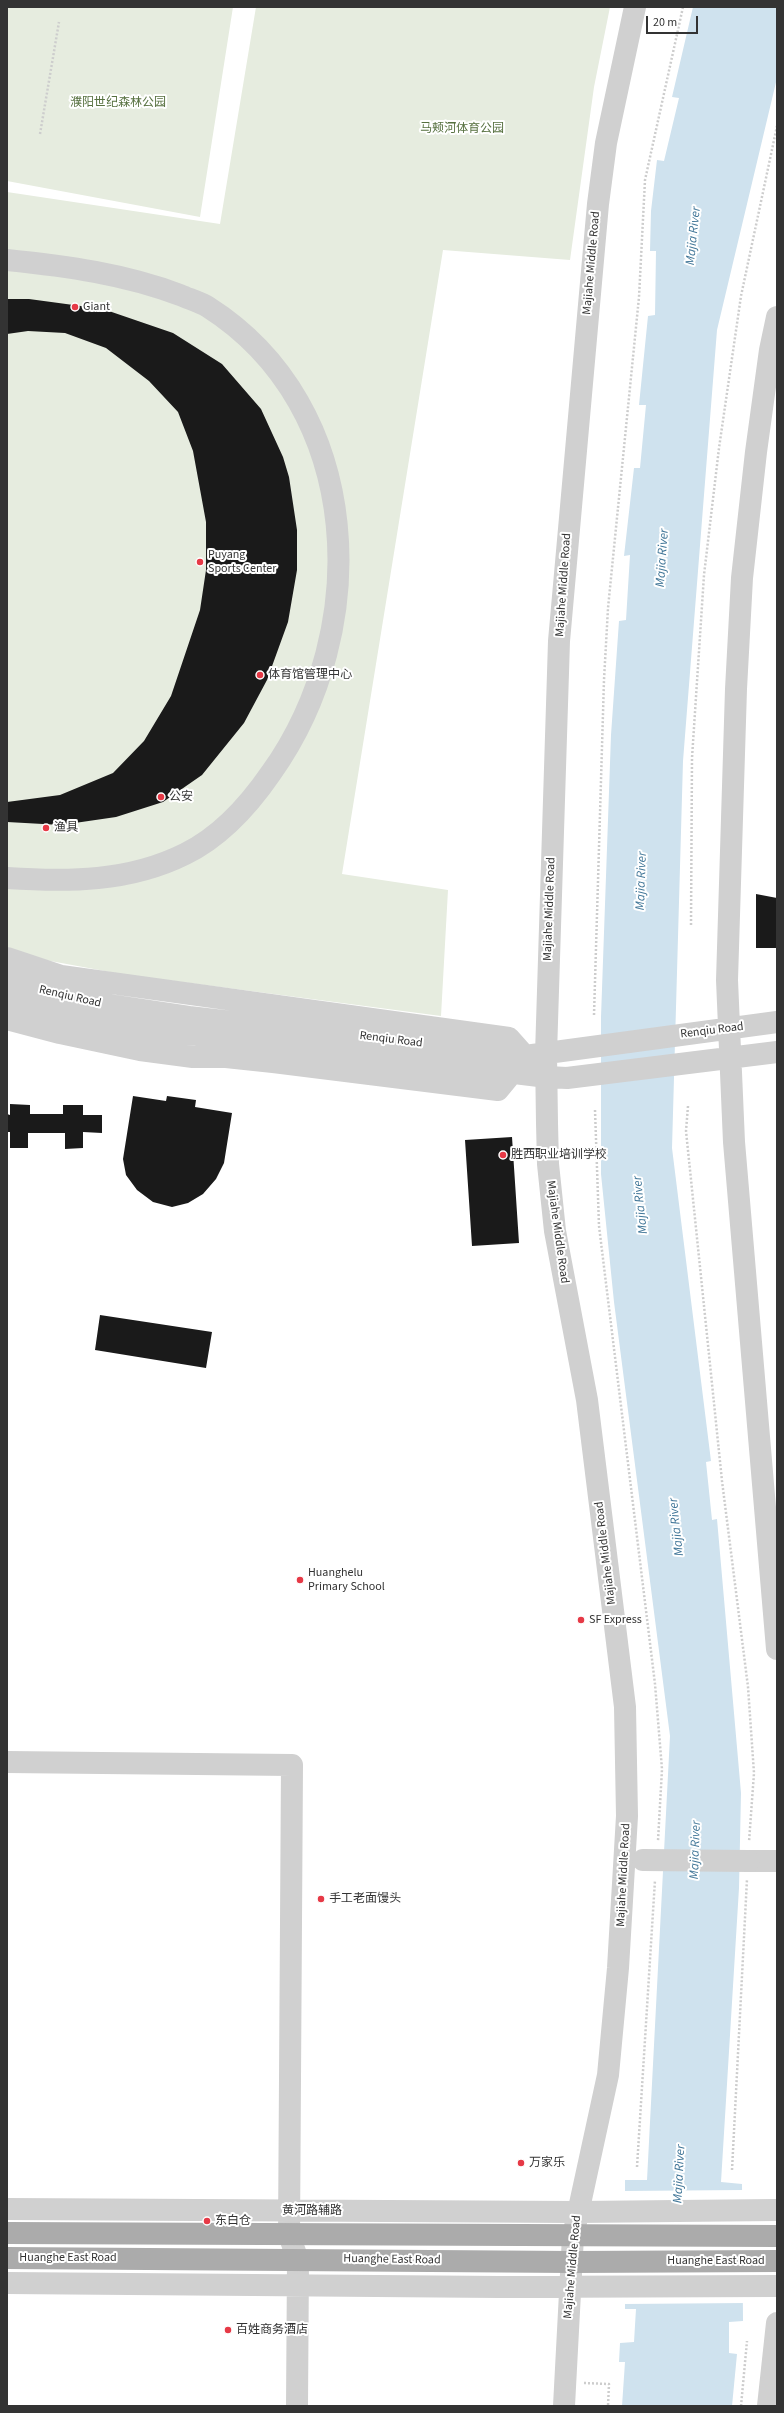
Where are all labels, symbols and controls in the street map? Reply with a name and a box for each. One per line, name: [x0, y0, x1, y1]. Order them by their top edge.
scale bar: [648, 8, 700, 34]
text: 20 m: [653, 14, 677, 31]
park label: 濮阳世纪森林公园: [70, 96, 166, 110]
park label: 马颊河体育公园: [420, 122, 504, 136]
water label: Majia River: [683, 206, 705, 266]
street label: Majiahe Middle Road: [580, 211, 604, 315]
place label: Giant: [83, 300, 110, 314]
marker: Giant: [70, 302, 80, 312]
water label: Majia River: [653, 528, 673, 588]
street label: Majiahe Middle Road: [553, 533, 575, 637]
place label: Puyang Sports Center: [208, 548, 276, 576]
marker: Puyang Sports Center: [195, 557, 205, 567]
place label: 体育馆管理中心: [268, 668, 352, 682]
marker: 体育馆管理中心: [255, 670, 265, 680]
place label: 公安: [169, 790, 193, 804]
marker: 公安: [156, 792, 166, 802]
place label: 渔具: [54, 821, 78, 835]
marker: 渔具: [41, 823, 51, 833]
water label: Majia River: [633, 851, 651, 911]
street label: Majiahe Middle Road: [541, 857, 559, 961]
street label: Renqiu Road: [37, 983, 103, 1011]
street label: Renqiu Road: [680, 1020, 744, 1042]
street label: Renqiu Road: [359, 1029, 423, 1051]
place label: 胜西职业培训学校: [511, 1148, 607, 1162]
marker: 胜西职业培训学校: [498, 1150, 508, 1160]
water label: Majia River: [630, 1175, 652, 1235]
street label: Majiahe Middle Road: [543, 1180, 571, 1284]
water label: Majia River: [666, 1497, 688, 1557]
street label: Majiahe Middle Road: [593, 1501, 619, 1605]
place label: Huanghelu Primary School: [308, 1566, 385, 1594]
marker: Huanghelu Primary School: [295, 1575, 305, 1585]
place label: SF Express: [589, 1613, 642, 1627]
marker: SF Express: [576, 1615, 586, 1625]
water label: Majia River: [687, 1820, 705, 1880]
street label: Majiahe Middle Road: [614, 1823, 634, 1927]
place label: 手工老面馒头: [329, 1892, 401, 1906]
marker: 手工老面馒头: [316, 1894, 326, 1904]
water label: Majia River: [671, 2144, 689, 2204]
place label: 万家乐: [529, 2156, 565, 2170]
marker: 万家乐: [516, 2158, 526, 2168]
street label: 黄河路辅路: [282, 2204, 342, 2218]
place label: 东白仓: [215, 2214, 251, 2228]
street label: Majiahe Middle Road: [561, 2215, 585, 2319]
marker: 东白仓: [202, 2216, 212, 2226]
street label: Huanghe East Road: [19, 2251, 117, 2265]
street label: Huanghe East Road: [343, 2252, 441, 2268]
street label: Huanghe East Road: [667, 2254, 765, 2268]
place label: 百姓商务酒店: [236, 2323, 308, 2337]
marker: 百姓商务酒店: [223, 2325, 233, 2335]

